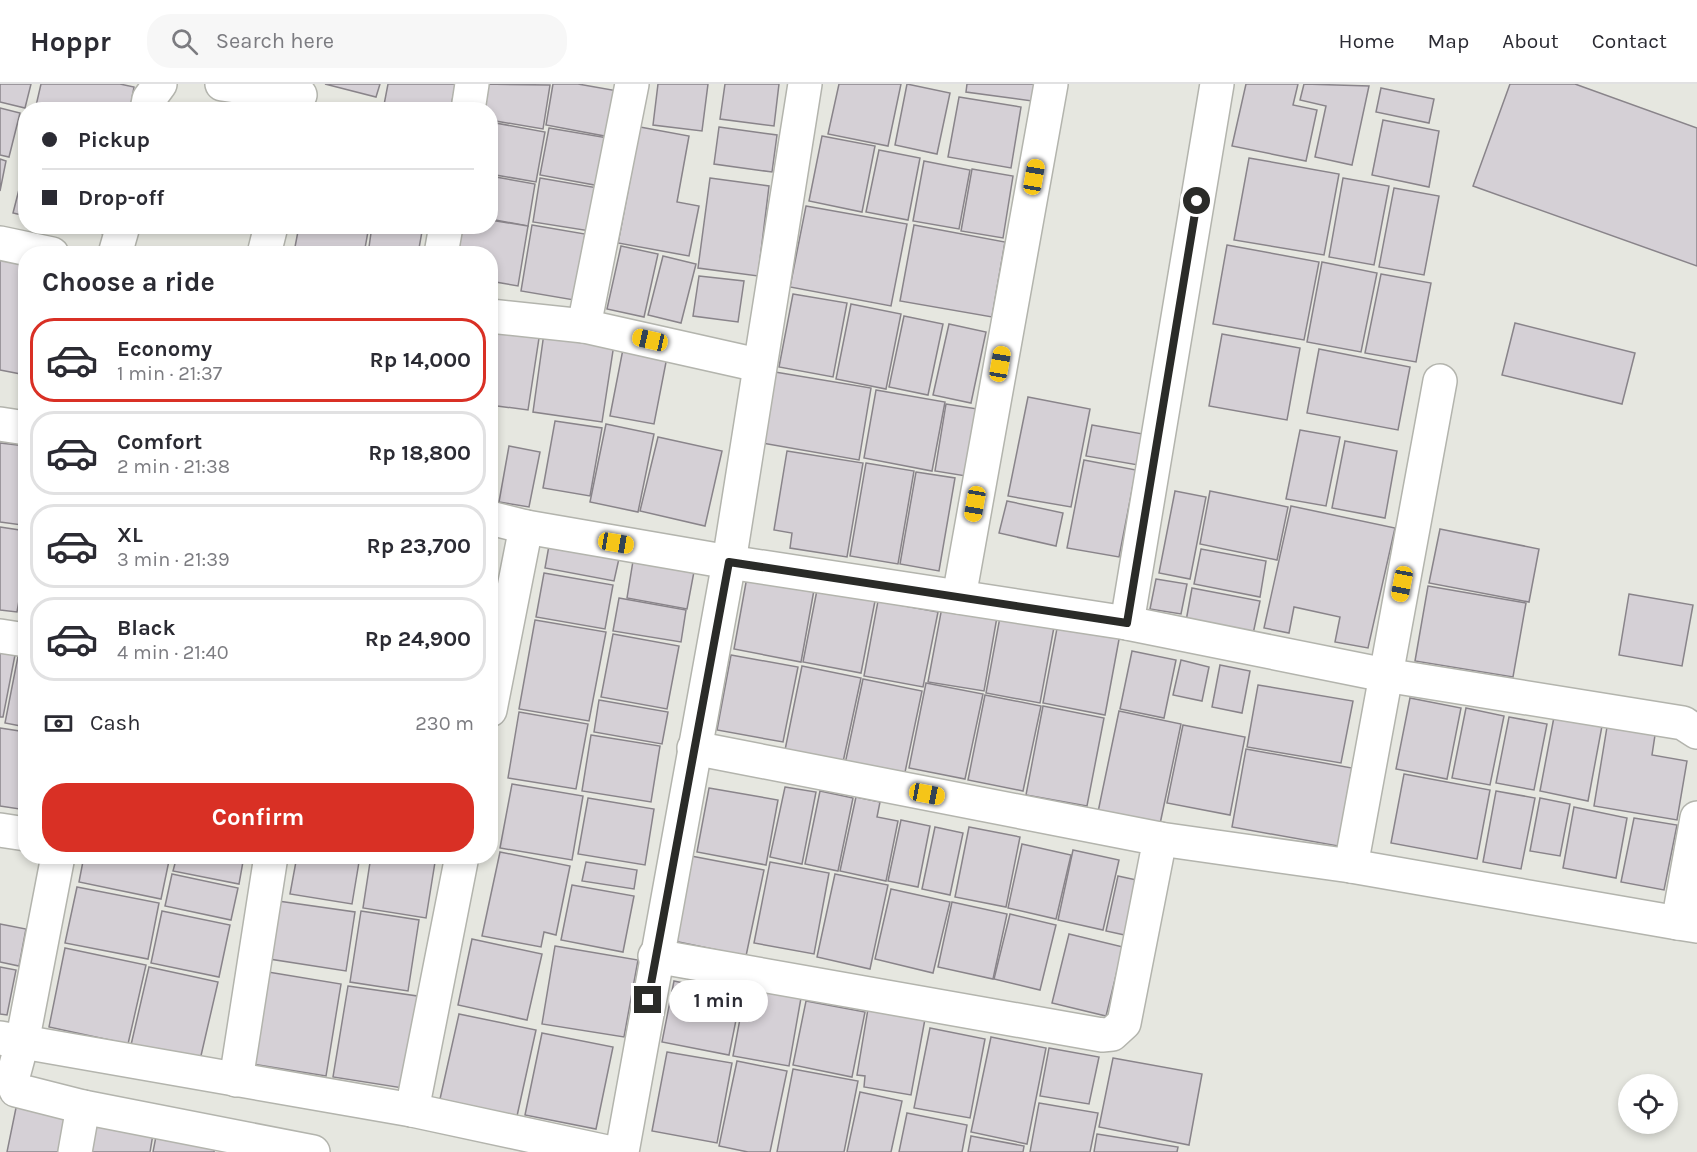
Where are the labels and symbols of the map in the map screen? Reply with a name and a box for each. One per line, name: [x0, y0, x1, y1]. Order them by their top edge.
car: [1022, 158, 1046, 196]
route start: [1183, 187, 1210, 214]
car: [630, 327, 670, 353]
car: [988, 345, 1012, 383]
car: [963, 485, 987, 523]
car: [597, 531, 635, 555]
car: [1390, 565, 1414, 603]
car: [908, 782, 946, 806]
callout: 1 min: [669, 979, 768, 1021]
route end: [634, 986, 661, 1013]

